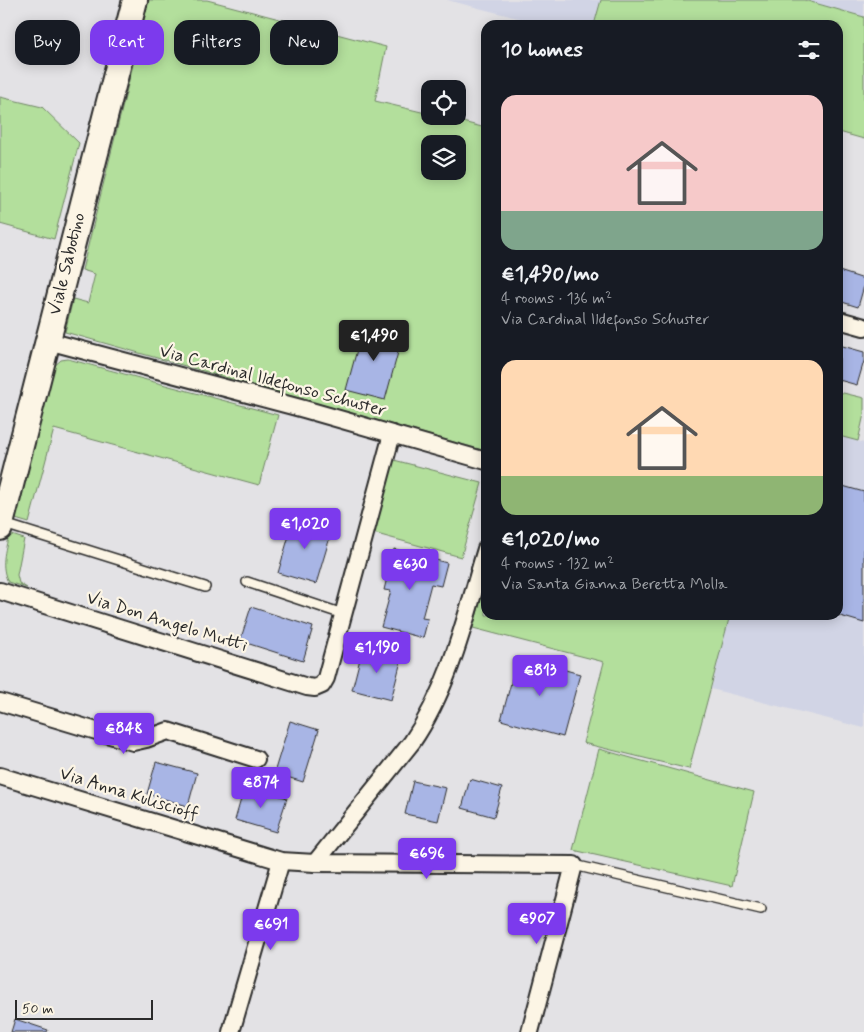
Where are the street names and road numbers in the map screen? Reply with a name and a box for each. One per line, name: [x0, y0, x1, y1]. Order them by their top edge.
street label: Viale Sabotino: [43, 210, 91, 318]
street label: Via Cardinal Ildefonso Schuster: [156, 339, 390, 425]
street label: Via Don Angelo Mutti: [84, 586, 250, 658]
street label: Via Anna Kuliscioff: [57, 761, 202, 827]

